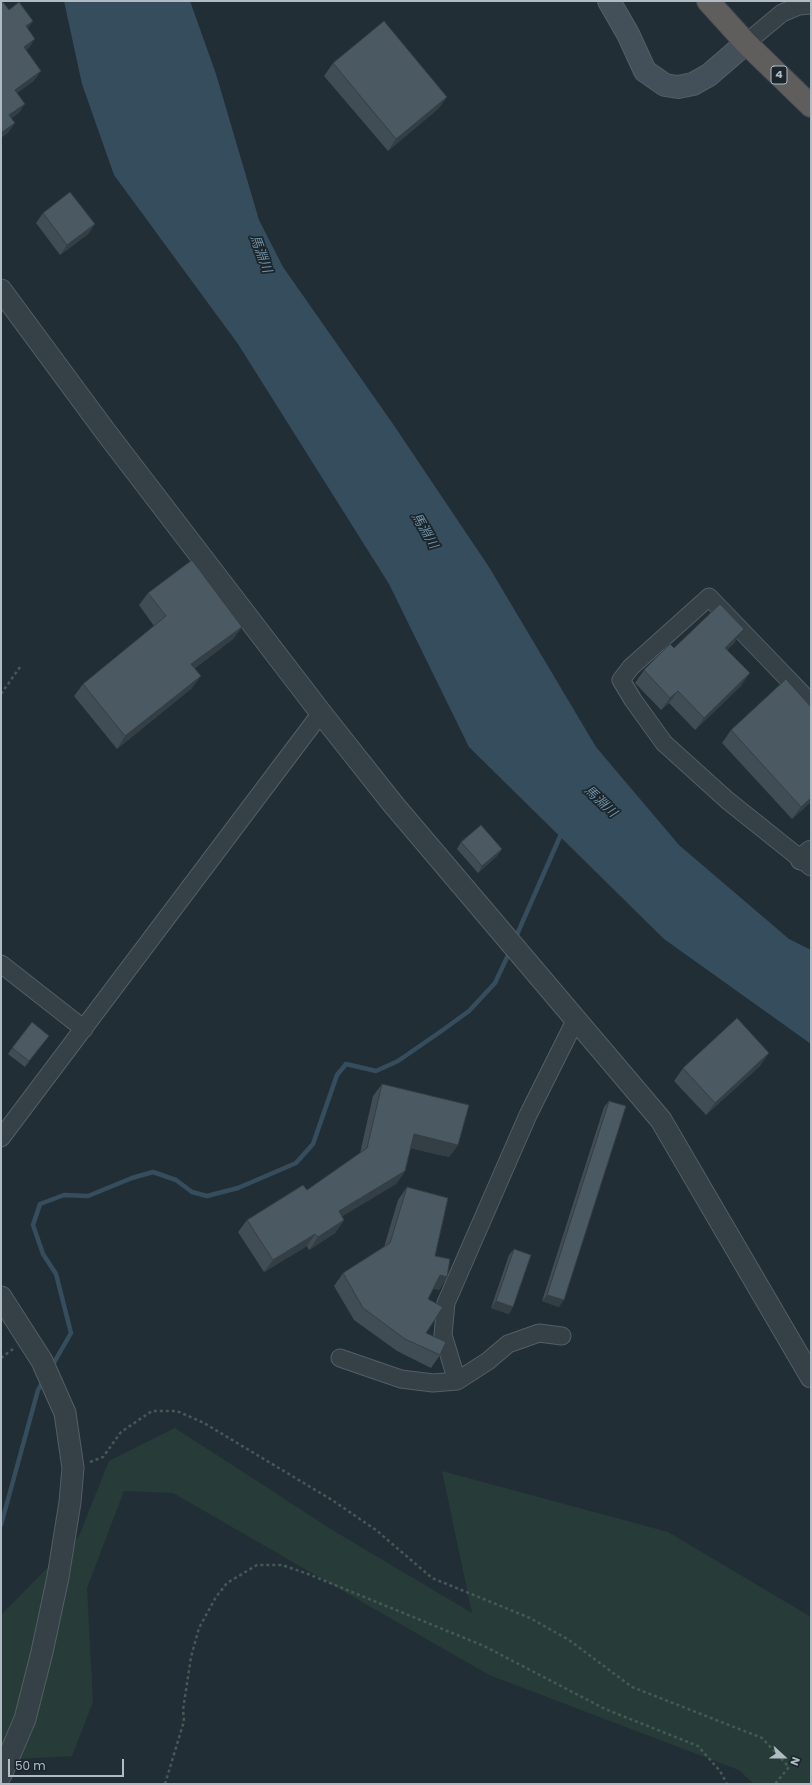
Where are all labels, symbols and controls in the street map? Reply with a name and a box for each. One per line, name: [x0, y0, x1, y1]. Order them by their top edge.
road number: 4: [771, 66, 787, 84]
water label: 馬淵川: [246, 233, 274, 275]
water label: 馬淵川: [407, 510, 441, 552]
water label: 馬淵川: [580, 783, 620, 821]
north arrow: [764, 1737, 804, 1777]
scale bar: [10, 1751, 126, 1777]
text: N: [786, 1755, 804, 1768]
text: 50 m: [15, 1757, 46, 1774]

